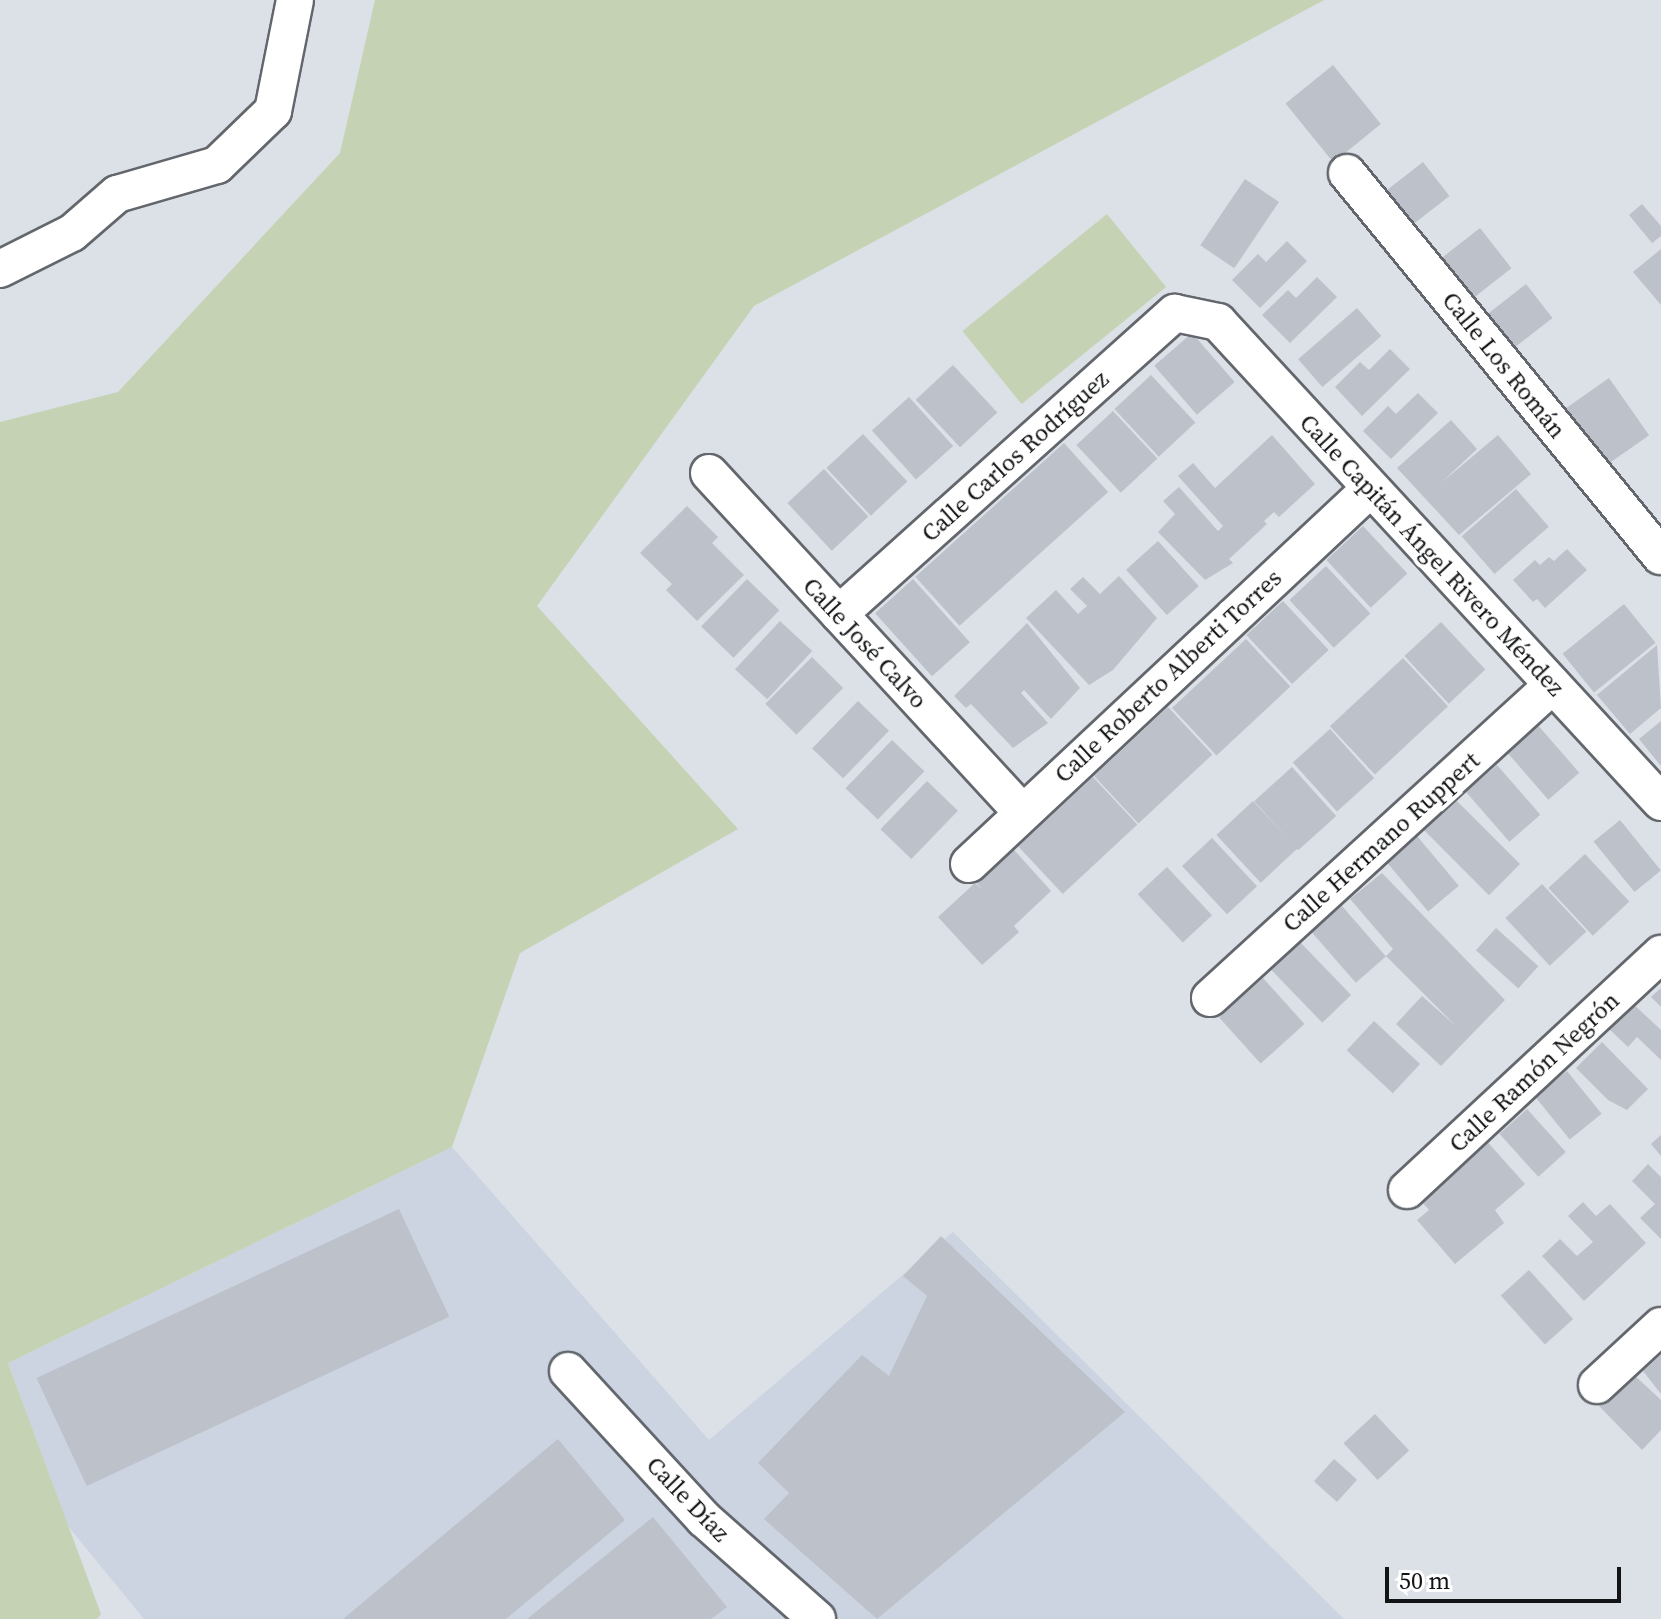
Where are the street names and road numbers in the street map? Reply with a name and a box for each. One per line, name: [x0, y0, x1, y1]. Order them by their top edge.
street label: Calle Los Román: [1436, 286, 1572, 444]
street label: Calle Carlos Rodríguez: [916, 364, 1114, 548]
street label: Calle Capitán Ángel Rivero Méndez: [1294, 408, 1570, 702]
street label: Calle Roberto Alberti Torres: [1048, 563, 1288, 789]
street label: Calle José Calvo: [797, 572, 933, 714]
street label: Calle Hermano Ruppert: [1277, 746, 1485, 938]
street label: Calle Ramón Negrón: [1443, 986, 1625, 1158]
street label: Calle Díaz: [641, 1451, 735, 1547]

